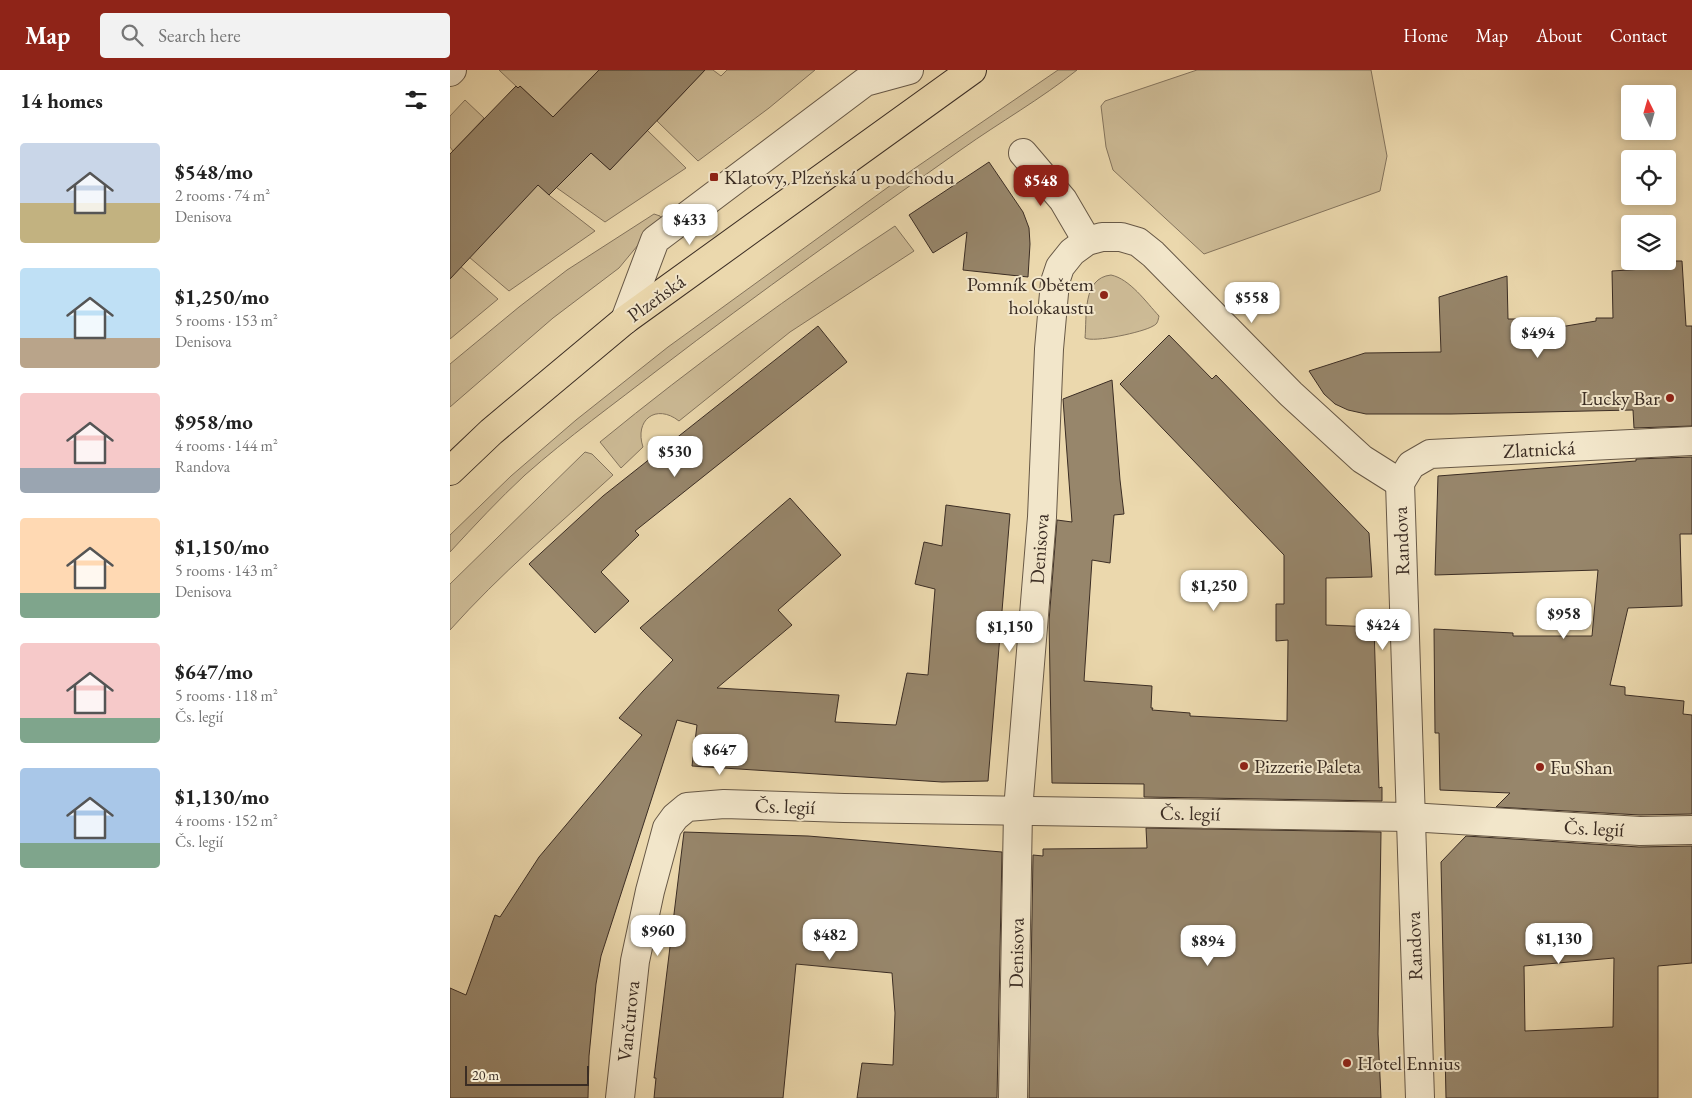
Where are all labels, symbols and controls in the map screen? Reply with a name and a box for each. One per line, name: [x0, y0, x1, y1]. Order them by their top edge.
search box: [100, 13, 450, 58]
text: Map: [25, 20, 70, 51]
icon: search: [118, 21, 146, 49]
text: Search here: [158, 23, 241, 48]
text: Home: [1403, 24, 1448, 47]
text: Map: [1476, 24, 1508, 47]
text: About: [1536, 24, 1582, 47]
text: Contact: [1610, 24, 1667, 47]
north arrow: [1621, 85, 1676, 140]
map controls: [1621, 85, 1676, 270]
icon: filters: [402, 86, 430, 114]
text: 14 homes: [20, 87, 103, 114]
button: locate: [1621, 150, 1676, 205]
text: $548/mo: [175, 158, 253, 185]
icon: home: [60, 163, 120, 223]
place label: Klatovy, Plzeňská u podchodu: [724, 164, 955, 190]
pin: $548: [1011, 164, 1071, 207]
text: $548: [1025, 170, 1057, 191]
marker: Klatovy, Plzeňská u podchodu: [708, 171, 720, 183]
text: 2 rooms · 74 m²: [175, 185, 270, 206]
pin: $433: [660, 204, 720, 246]
text: Denisova: [175, 206, 232, 227]
text: $433: [674, 209, 706, 230]
button: layers: [1621, 215, 1676, 270]
street label: Plzeňská: [622, 268, 690, 328]
place label: Pomník Obětem holokaustu: [967, 271, 1094, 320]
pin: $558: [1222, 282, 1282, 324]
text: $1,250/mo: [175, 283, 269, 310]
text: $558: [1236, 287, 1268, 308]
icon: home: [60, 288, 120, 348]
marker: Pomník Obětem holokaustu: [1098, 289, 1110, 301]
text: 5 rooms · 153 m²: [175, 310, 278, 331]
pin: $494: [1508, 316, 1568, 359]
text: $494: [1522, 322, 1554, 343]
text: Denisova: [175, 331, 232, 352]
place label: Lucky Bar: [1581, 385, 1660, 411]
marker: Lucky Bar: [1664, 392, 1676, 404]
text: $958/mo: [175, 408, 253, 435]
icon: home: [60, 413, 120, 473]
street label: Zlatnická: [1502, 434, 1576, 464]
text: 4 rooms · 144 m²: [175, 435, 278, 456]
pin: $530: [645, 436, 705, 478]
text: $530: [659, 441, 691, 462]
text: Randova: [175, 456, 230, 477]
street label: Randova: [1387, 506, 1415, 576]
street label: Denisova: [1024, 513, 1054, 585]
text: $1,150/mo: [175, 533, 269, 560]
icon: home: [60, 538, 120, 598]
text: 5 rooms · 143 m²: [175, 560, 278, 581]
pin: $1,250: [1173, 570, 1255, 612]
text: $1,250: [1191, 575, 1237, 596]
text: Denisova: [175, 581, 232, 602]
pin: $958: [1534, 598, 1594, 640]
text: $958: [1548, 603, 1580, 624]
pin: $424: [1353, 608, 1413, 651]
pin: $1,150: [969, 610, 1051, 653]
text: $424: [1367, 614, 1399, 635]
text: $1,150: [987, 616, 1033, 637]
text: $647/mo: [175, 658, 253, 685]
icon: home: [60, 663, 120, 723]
text: 5 rooms · 118 m²: [175, 685, 278, 706]
text: Čs. legií: [175, 706, 223, 727]
pin: $647: [690, 734, 750, 776]
text: $647: [704, 739, 736, 760]
place label: Pizzerie Paleta: [1254, 753, 1361, 779]
place label: Fu Shan: [1550, 754, 1613, 780]
marker: Pizzerie Paleta: [1238, 760, 1250, 772]
marker: Fu Shan: [1534, 761, 1546, 773]
text: $1,130/mo: [175, 783, 269, 810]
icon: home: [60, 788, 120, 848]
street label: Čs. legií: [754, 792, 816, 820]
street label: Čs. legií: [1160, 799, 1220, 827]
text: 4 rooms · 152 m²: [175, 810, 278, 831]
street label: Čs. legií: [1563, 813, 1625, 843]
text: Čs. legií: [175, 831, 223, 852]
street label: Randova: [1400, 911, 1428, 981]
pin: $960: [628, 914, 688, 957]
street label: Denisova: [1002, 917, 1030, 989]
pin: $482: [800, 918, 860, 961]
text: $960: [642, 920, 674, 941]
pin: $1,130: [1518, 922, 1600, 965]
text: $482: [814, 924, 846, 945]
pin: $894: [1178, 924, 1238, 967]
text: $1,130: [1536, 928, 1582, 949]
text: $894: [1192, 930, 1224, 951]
street label: Vančurova: [611, 979, 645, 1063]
place label: Hotel Ennius: [1357, 1050, 1460, 1076]
marker: Hotel Ennius: [1341, 1057, 1353, 1069]
scale bar: [465, 1063, 589, 1086]
text: 20 m: [472, 1066, 499, 1084]

